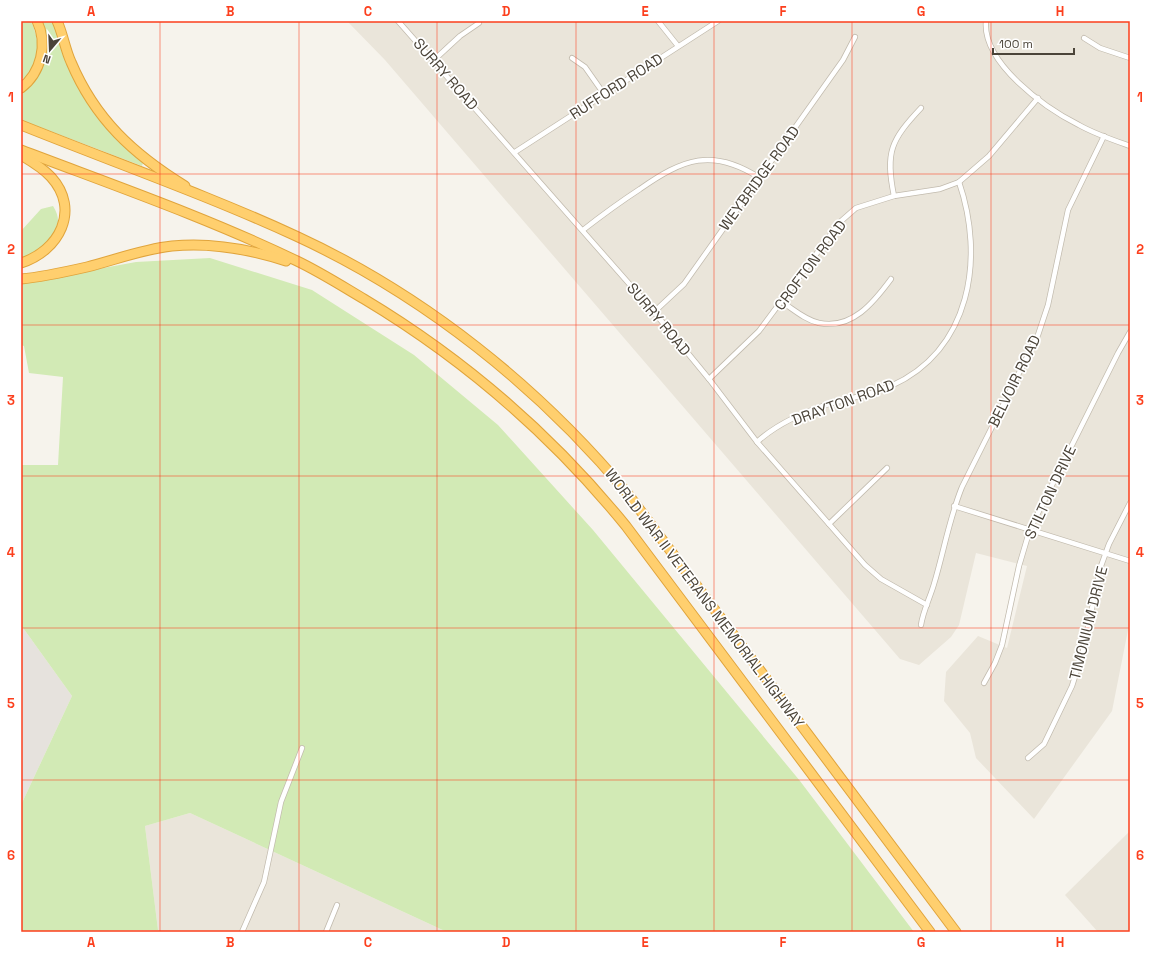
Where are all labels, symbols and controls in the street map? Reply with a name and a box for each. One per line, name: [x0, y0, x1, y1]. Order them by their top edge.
text: A: [87, 3, 96, 20]
text: B: [226, 3, 235, 20]
text: C: [364, 3, 372, 20]
text: D: [502, 3, 511, 20]
text: E: [641, 3, 649, 20]
text: F: [780, 3, 787, 20]
text: G: [917, 3, 925, 20]
text: H: [1056, 3, 1064, 20]
north arrow: [30, 30, 70, 70]
scale bar: [993, 30, 1074, 56]
street label: SURRY ROAD: [409, 34, 483, 114]
text: 100 m: [999, 36, 1033, 52]
street label: RUFFORD ROAD: [566, 49, 666, 123]
text: N: [41, 52, 53, 67]
text: 1: [8, 89, 14, 106]
text: 1: [1137, 89, 1143, 106]
street label: WEYBRIDGE ROAD: [715, 122, 803, 234]
street label: CROFTON ROAD: [770, 216, 850, 314]
text: 2: [7, 241, 15, 258]
text: 2: [1136, 241, 1144, 258]
street label: SURRY ROAD: [623, 279, 695, 359]
street label: BELVOIR ROAD: [983, 332, 1045, 430]
street label: DRAYTON ROAD: [789, 375, 897, 429]
text: 3: [7, 392, 15, 409]
text: 3: [1136, 392, 1144, 409]
street label: STILTON DRIVE: [1020, 442, 1080, 542]
street label: WORLD WAR II VETERANS MEMORIAL HIGHWAY: [601, 465, 809, 731]
text: 4: [7, 544, 15, 561]
text: 4: [1136, 544, 1144, 561]
street label: TIMONIUM DRIVE: [1065, 564, 1111, 682]
text: 5: [7, 695, 15, 712]
text: 5: [1136, 695, 1144, 712]
text: 6: [7, 847, 15, 864]
text: 6: [1136, 847, 1144, 864]
text: A: [87, 934, 96, 951]
text: B: [226, 934, 235, 951]
text: C: [364, 934, 372, 951]
text: D: [502, 934, 511, 951]
text: E: [641, 934, 649, 951]
text: F: [780, 934, 787, 951]
text: G: [917, 934, 925, 951]
text: H: [1056, 934, 1064, 951]

